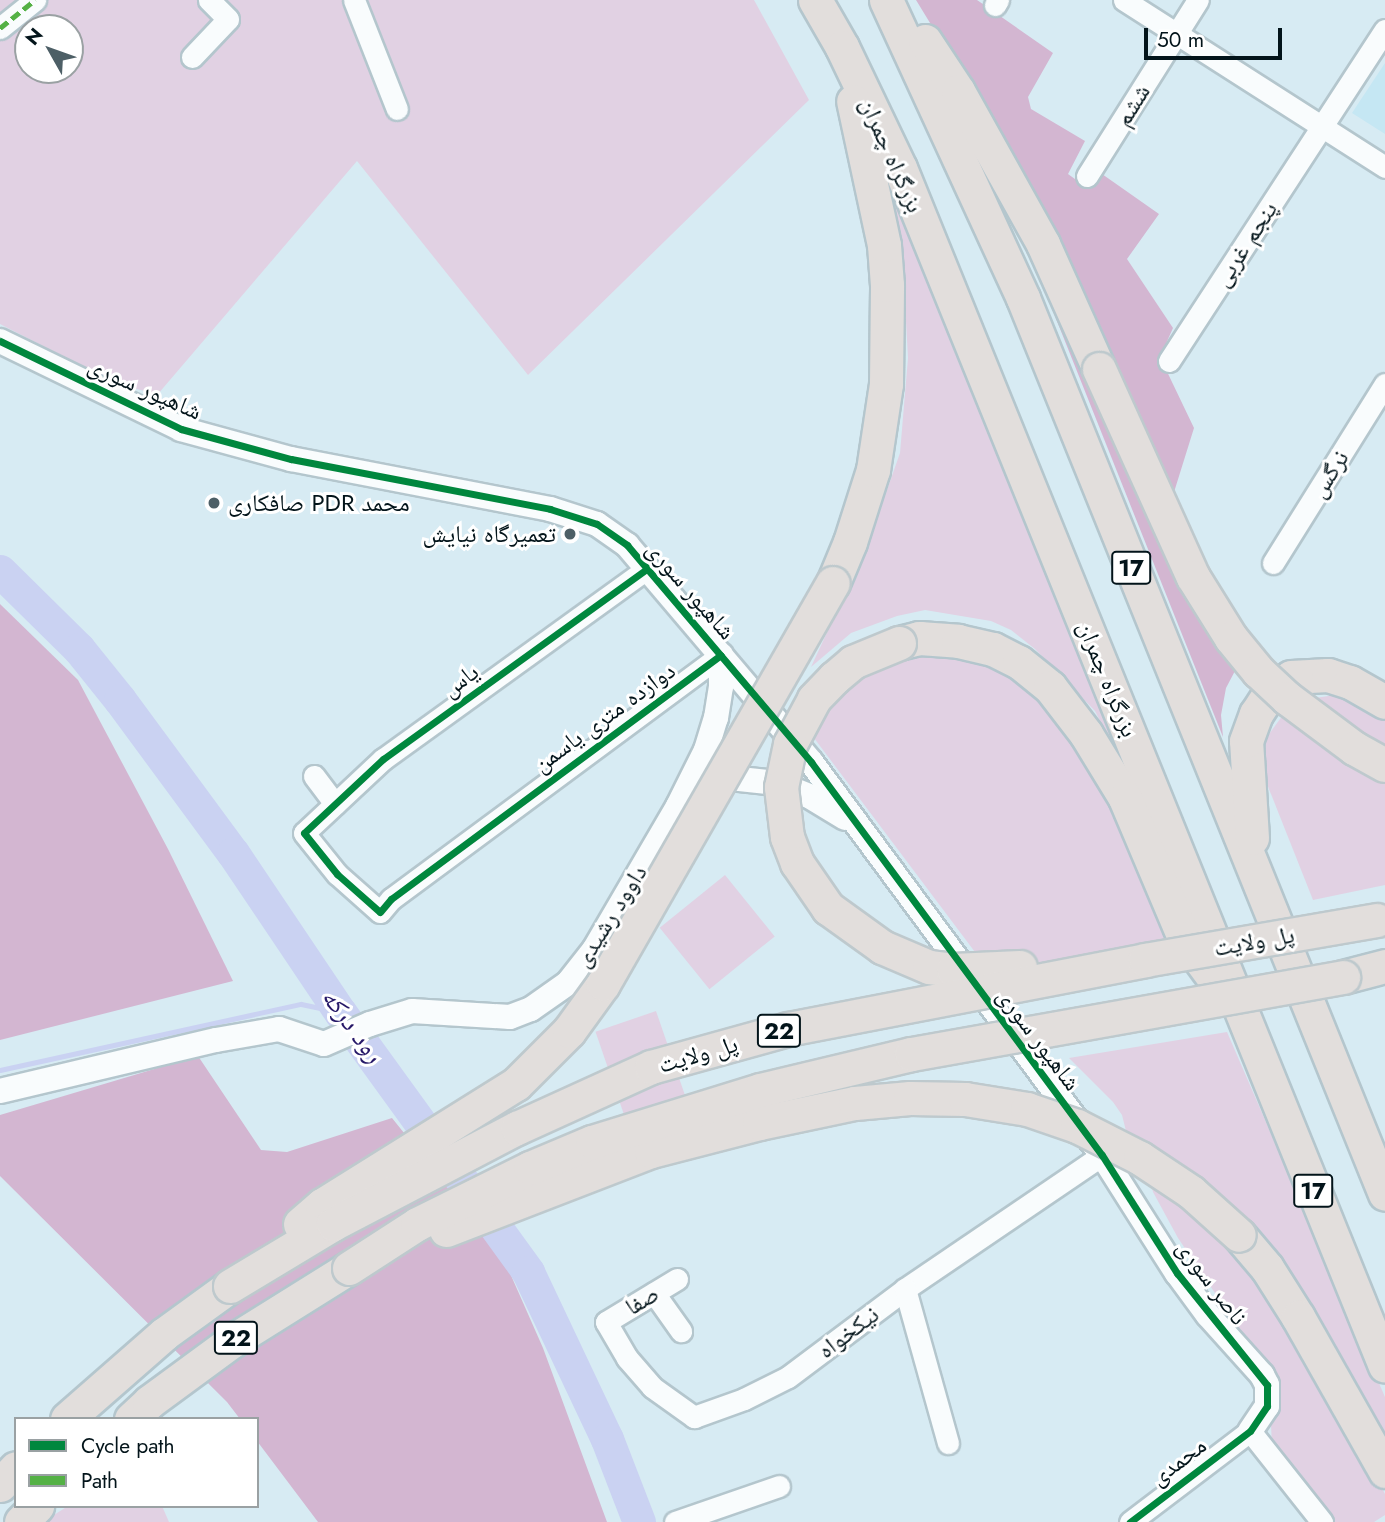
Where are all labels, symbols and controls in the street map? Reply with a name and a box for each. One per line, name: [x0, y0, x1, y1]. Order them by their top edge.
north arrow: [14, 14, 84, 84]
scale bar: [1147, 14, 1285, 58]
text: N: [19, 22, 49, 51]
text: 50 m: [1157, 25, 1204, 55]
street label: ششم: [1108, 79, 1156, 131]
street label: بزرگراه چمران: [854, 93, 930, 217]
street label: پنجم غربی: [1207, 196, 1283, 292]
street label: شاهپور سوری: [84, 350, 206, 426]
street label: نرگس: [1303, 445, 1355, 503]
place label: صافکاری PDR محمد: [228, 489, 410, 517]
marker: صافکاری PDR محمد: [206, 495, 222, 511]
place label: تعمیرگاه نیایش: [423, 520, 556, 548]
marker: تعمیرگاه نیایش: [562, 526, 578, 542]
street label: شاهپور سوری: [640, 535, 742, 645]
road number: 17: [1110, 548, 1152, 588]
street label: بزرگراه چمران: [1072, 617, 1144, 741]
street label: دوازده متری یاسمن: [527, 656, 681, 778]
street label: یاس: [436, 657, 484, 703]
street label: داوود رشیدی: [567, 860, 653, 972]
street label: پل ولایت: [1212, 920, 1296, 962]
street label: شاهپور سوری: [991, 982, 1087, 1096]
water label: رود درکه: [315, 983, 389, 1069]
road number: 22: [756, 1012, 802, 1050]
street label: پل ولایت: [655, 1029, 741, 1079]
road number: 17: [1292, 1172, 1334, 1210]
street label: ناصر سوری: [1171, 1234, 1253, 1330]
street label: صفا: [620, 1279, 664, 1321]
street label: نیکخواه: [812, 1300, 884, 1364]
road number: 22: [213, 1318, 259, 1358]
legend: [14, 1417, 259, 1508]
text: Cycle path: [81, 1431, 174, 1461]
street label: محمدی: [1144, 1431, 1212, 1491]
text: Path: [81, 1466, 118, 1496]

